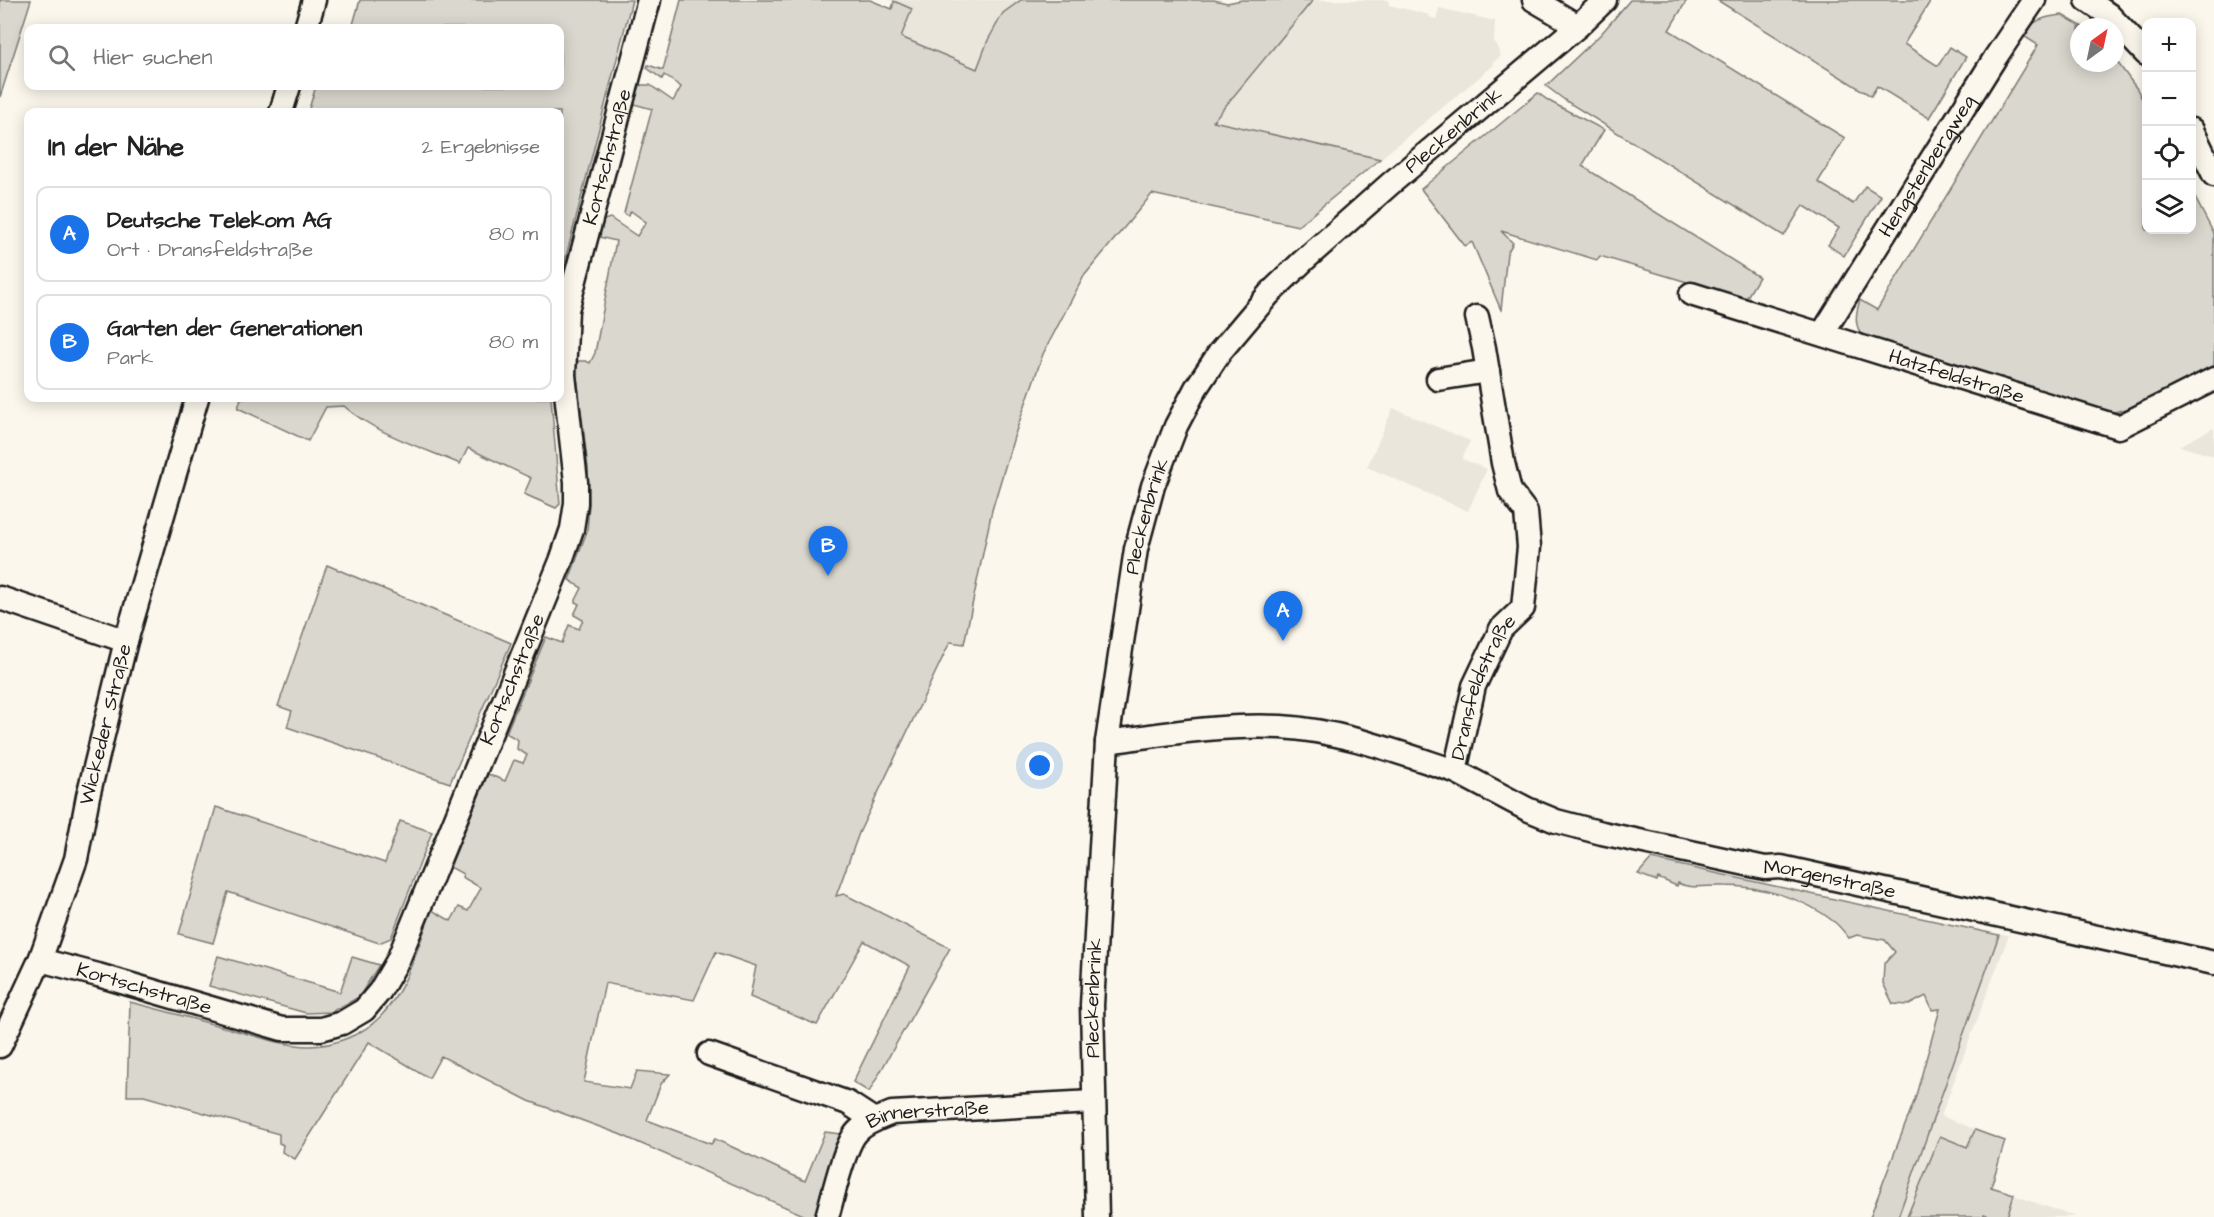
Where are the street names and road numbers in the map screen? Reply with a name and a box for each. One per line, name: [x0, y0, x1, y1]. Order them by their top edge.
street label: Pleckenbrink: [1399, 81, 1509, 180]
street label: Kortschstraße: [576, 86, 639, 228]
street label: Hengstenbergweg: [1872, 90, 1983, 243]
street label: Hatzfeldstraße: [1885, 342, 2028, 411]
street label: Pleckenbrink: [1118, 454, 1177, 577]
street label: Dransfeldstraße: [1444, 608, 1523, 763]
street label: Kortschstraße: [473, 609, 552, 749]
street label: Wickeder Straße: [72, 641, 139, 808]
street label: Morgenstraße: [1763, 853, 1899, 906]
street label: Pleckenbrink: [1078, 937, 1110, 1058]
street label: Kortschstraße: [74, 956, 215, 1022]
street label: Binnerstraße: [862, 1094, 990, 1136]

